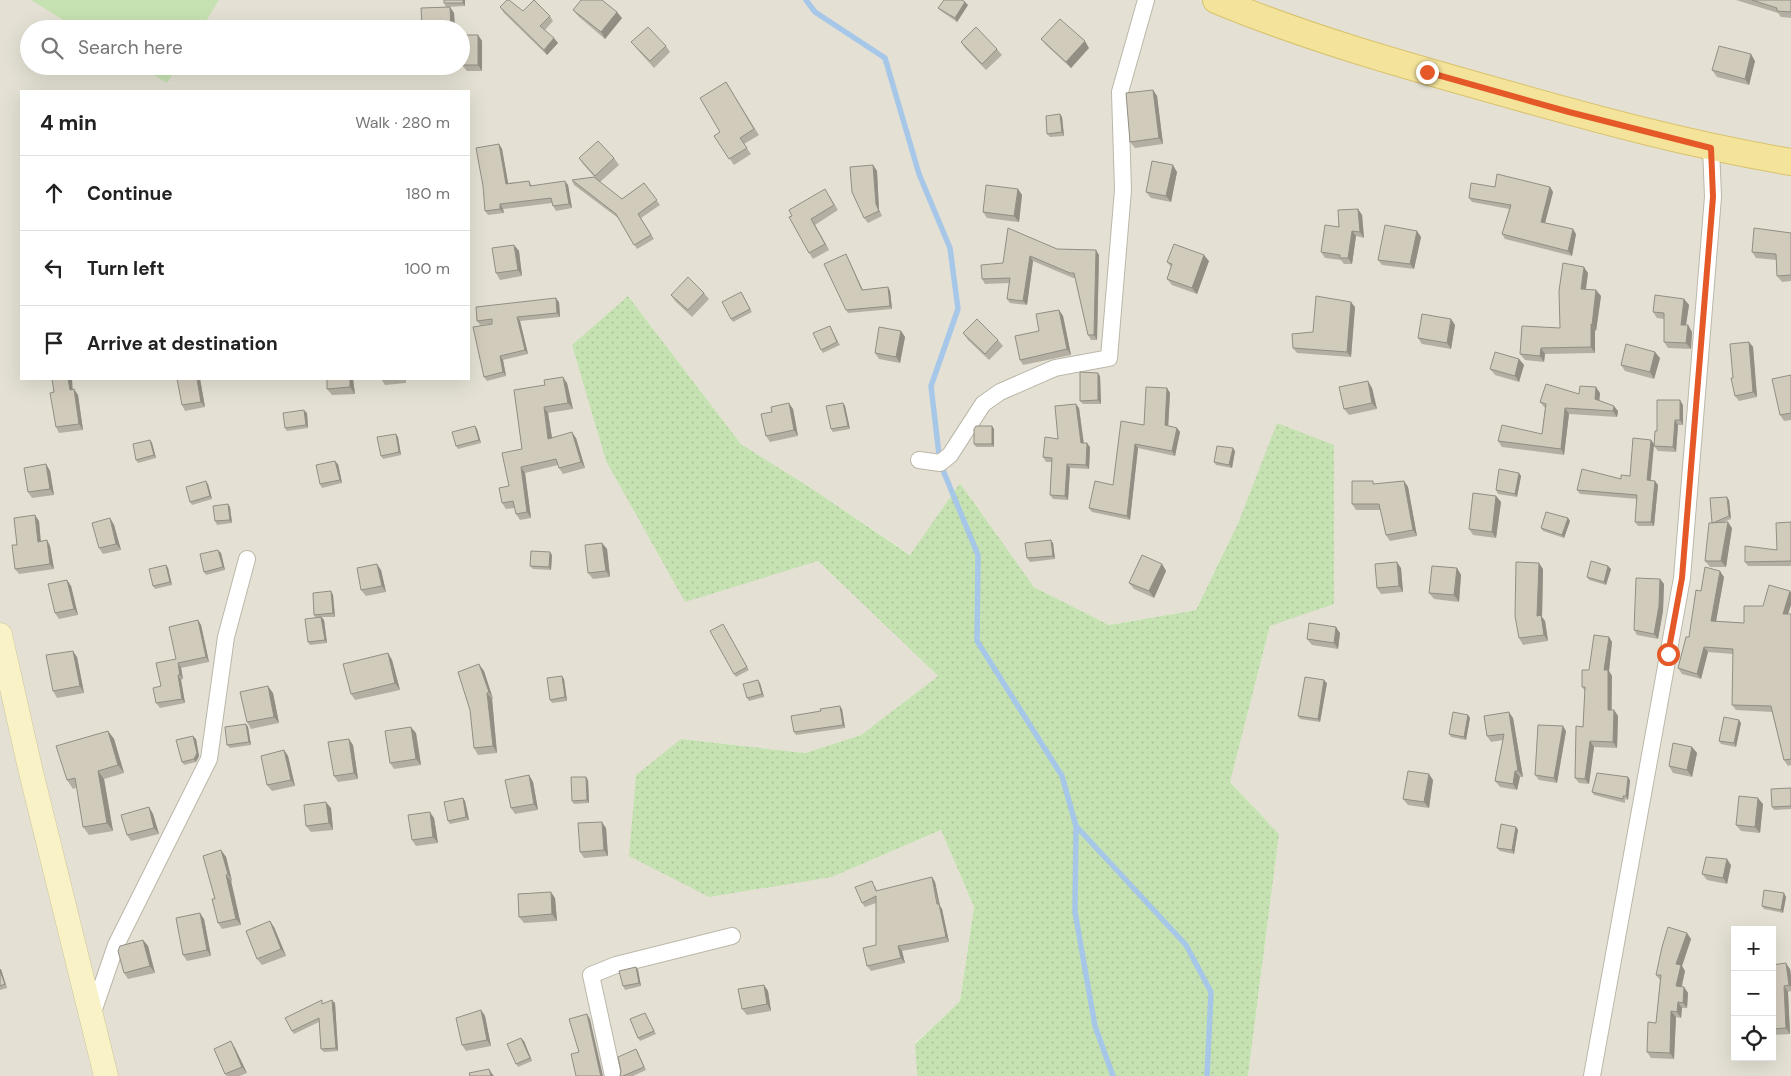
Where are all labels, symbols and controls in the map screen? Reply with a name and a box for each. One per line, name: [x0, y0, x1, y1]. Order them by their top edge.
search box: [20, 20, 470, 75]
icon: search: [38, 34, 66, 62]
text: Search here: [78, 35, 183, 60]
route end: [1416, 61, 1439, 84]
text: 4 min: [40, 109, 97, 137]
text: Walk · 280 m: [355, 112, 450, 133]
icon: ahead: [40, 179, 68, 207]
text: Continue: [87, 181, 173, 206]
text: 180 m: [406, 183, 450, 204]
icon: left: [40, 254, 68, 282]
text: Turn left: [87, 256, 165, 281]
text: 100 m: [405, 258, 450, 279]
icon: arrive: [40, 329, 68, 357]
text: Arrive at destination: [87, 331, 278, 356]
route start: [1657, 643, 1680, 666]
map controls: [1731, 926, 1776, 1061]
button: +: [1731, 926, 1776, 971]
button: −: [1731, 971, 1776, 1016]
button: locate: [1731, 1016, 1776, 1061]

